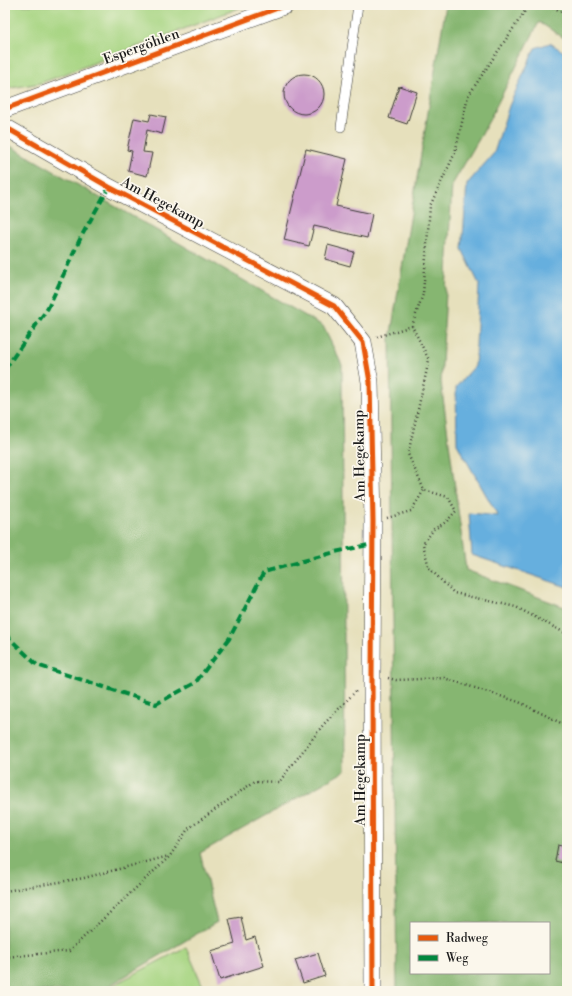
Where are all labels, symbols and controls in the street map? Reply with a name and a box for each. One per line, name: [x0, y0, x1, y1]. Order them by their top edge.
street label: Espergöhlen: [101, 25, 183, 69]
street label: Am Hegekamp: [117, 173, 208, 233]
street label: Am Hegekamp: [350, 410, 370, 503]
street label: Am Hegekamp: [352, 734, 370, 827]
legend: [410, 922, 550, 974]
text: Radweg: [446, 931, 489, 946]
text: Weg: [445, 951, 469, 966]

